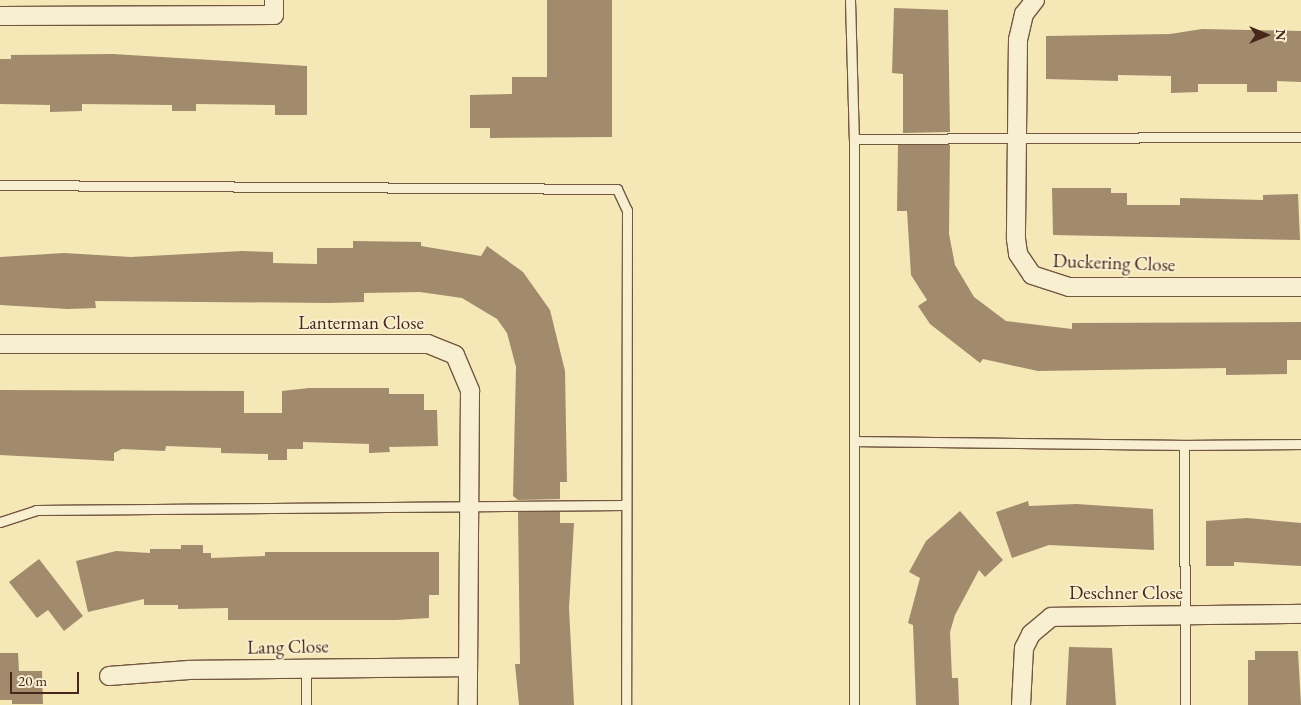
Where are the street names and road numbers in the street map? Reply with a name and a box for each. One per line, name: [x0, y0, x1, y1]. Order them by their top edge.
street label: Duckering Close: [1052, 249, 1176, 277]
street label: Lanterman Close: [298, 312, 424, 334]
street label: Deschner Close: [1069, 582, 1183, 604]
street label: Lang Close: [247, 635, 329, 659]

